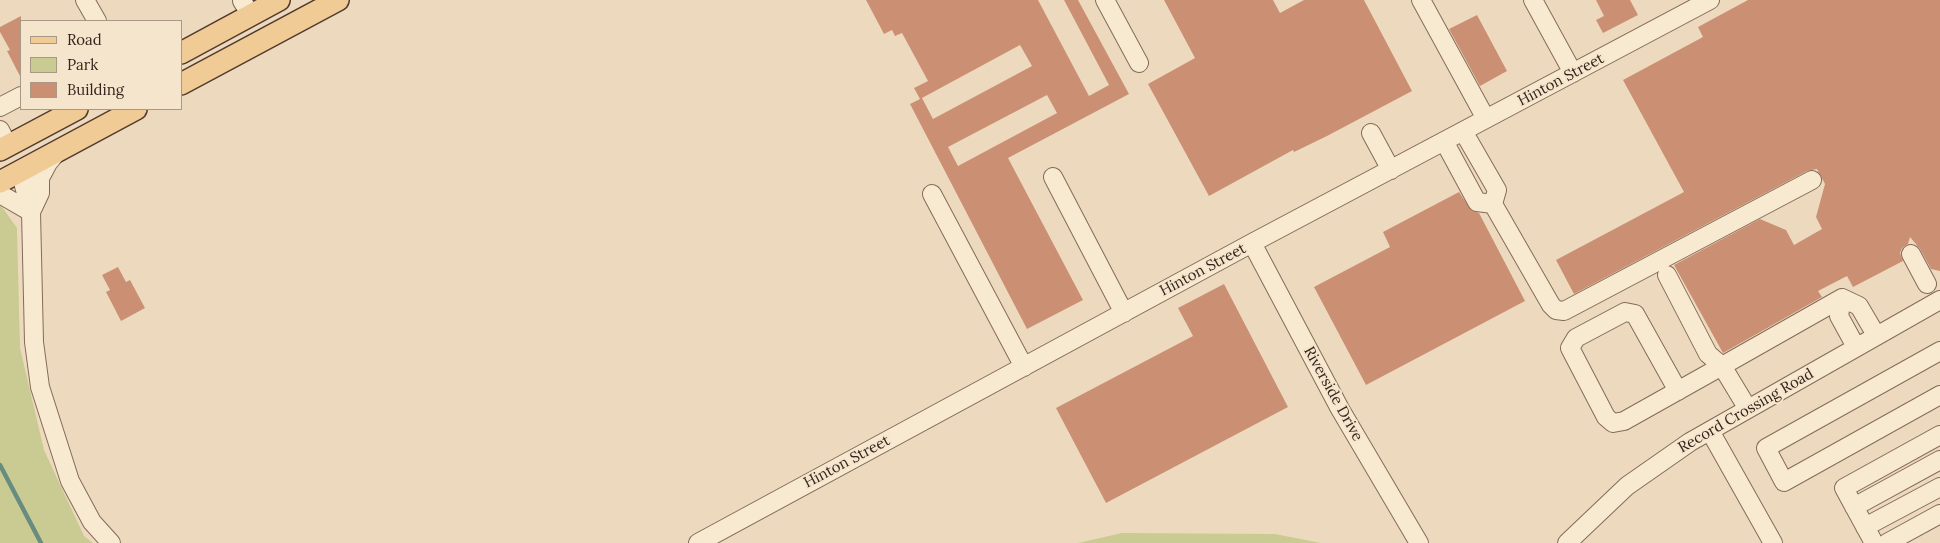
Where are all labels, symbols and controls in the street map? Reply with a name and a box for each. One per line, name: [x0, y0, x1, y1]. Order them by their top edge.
legend: [20, 20, 182, 110]
text: Road: [67, 30, 102, 49]
street label: Hinton Street: [1515, 50, 1607, 110]
text: Park: [67, 55, 98, 74]
text: Building: [67, 80, 124, 99]
street label: Hinton Street: [1157, 240, 1249, 300]
street label: Riverside Drive: [1300, 344, 1366, 444]
street label: Record Crossing Road: [1675, 365, 1817, 457]
street label: Hinton Street: [801, 432, 893, 492]

